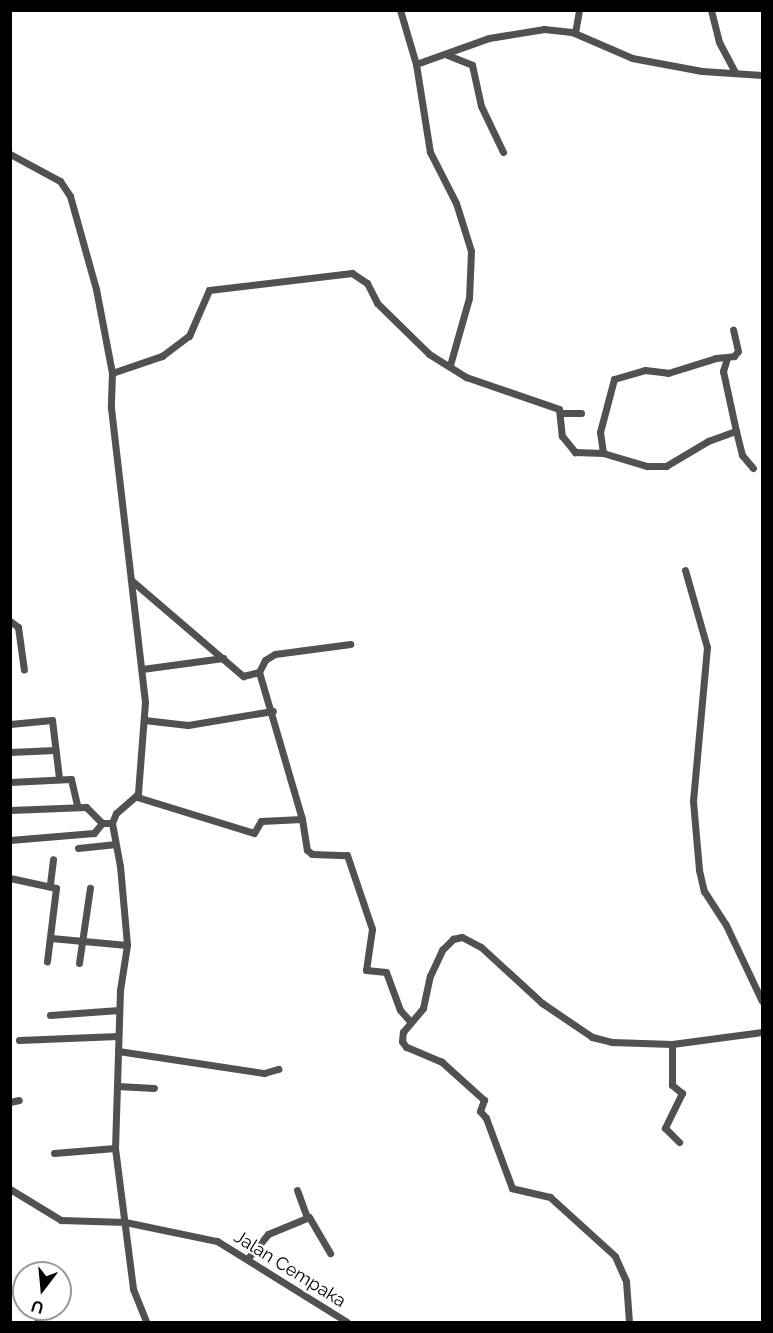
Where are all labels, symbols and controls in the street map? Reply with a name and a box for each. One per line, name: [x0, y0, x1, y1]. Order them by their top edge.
street label: Jalan Cempaka: [230, 1226, 350, 1312]
north arrow: [12, 1261, 72, 1321]
text: U: [29, 1296, 46, 1318]

